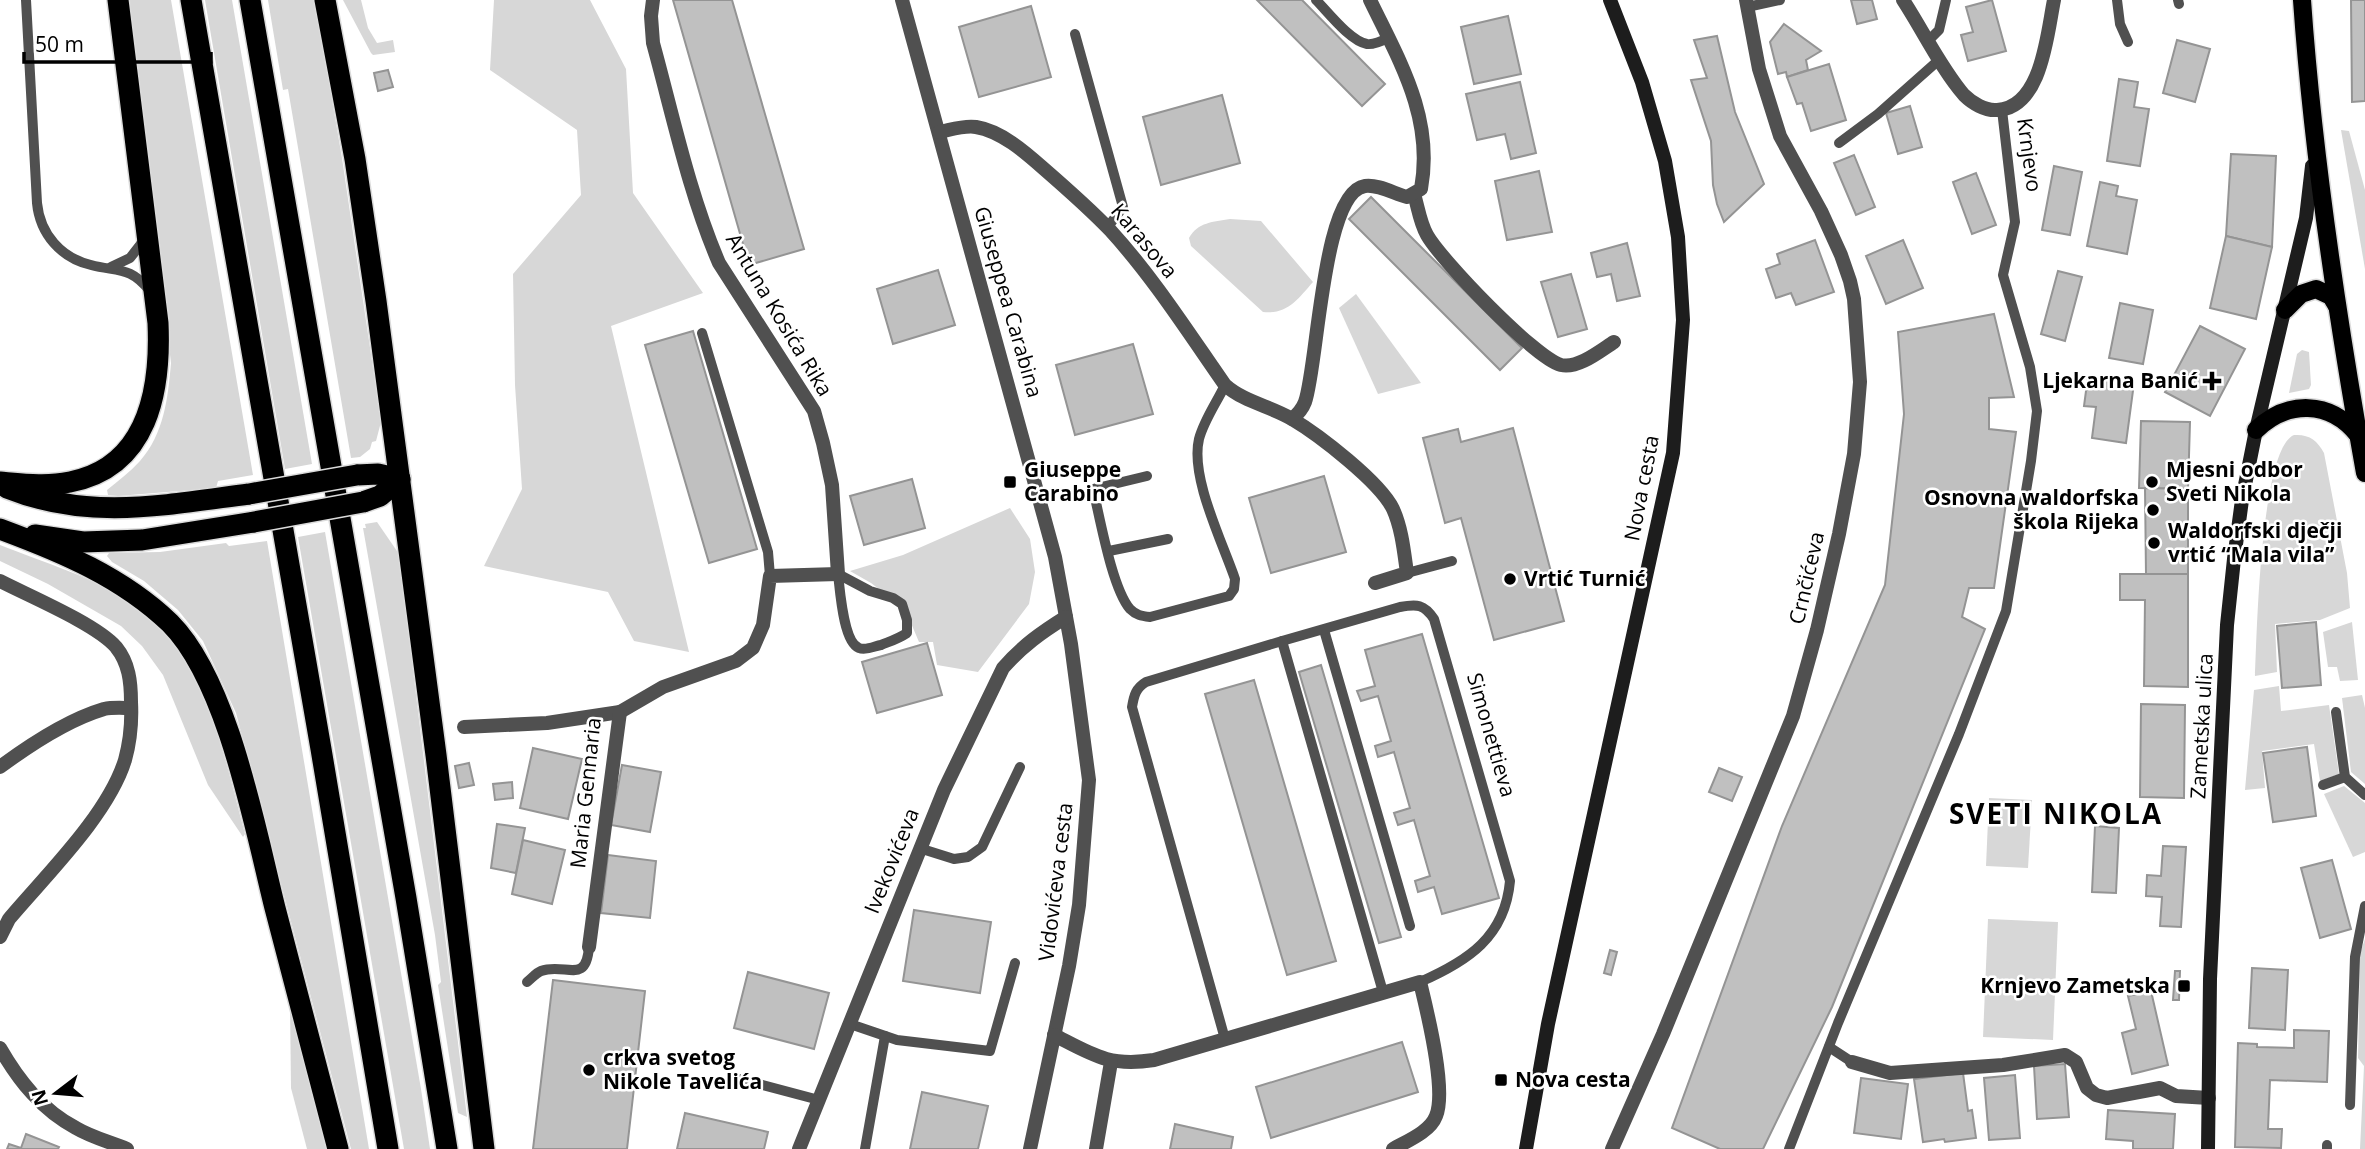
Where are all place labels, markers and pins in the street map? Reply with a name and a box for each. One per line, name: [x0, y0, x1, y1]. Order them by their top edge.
place label: Ljekarna Banić: [2042, 366, 2198, 394]
marker: Ljekarna Banić: [2204, 373, 2220, 389]
place label: Giuseppe Carabino: [1024, 455, 1121, 507]
place label: Mjesni odbor Sveti Nikola: [2166, 455, 2303, 507]
marker: Giuseppe Carabino: [1002, 474, 1018, 490]
marker: Mjesni odbor Sveti Nikola: [2144, 474, 2160, 490]
place label: Osnovna waldorfska škola Rijeka: [1924, 483, 2139, 535]
marker: Osnovna waldorfska škola Rijeka: [2145, 502, 2161, 518]
place label: Waldorfski dječji vrtić “Mala vila”: [2168, 516, 2342, 568]
marker: Waldorfski dječji vrtić “Mala vila”: [2146, 535, 2162, 551]
place label: Vrtić Turnić: [1524, 564, 1646, 592]
marker: Vrtić Turnić: [1502, 571, 1518, 587]
place label: Krnjevo Zametska: [1980, 971, 2170, 999]
marker: Krnjevo Zametska: [2176, 978, 2192, 994]
place label: crkva svetog Nikole Tavelića: [603, 1043, 762, 1095]
marker: crkva svetog Nikole Tavelića: [581, 1062, 597, 1078]
place label: Nova cesta: [1515, 1065, 1631, 1093]
marker: Nova cesta: [1493, 1072, 1509, 1088]

